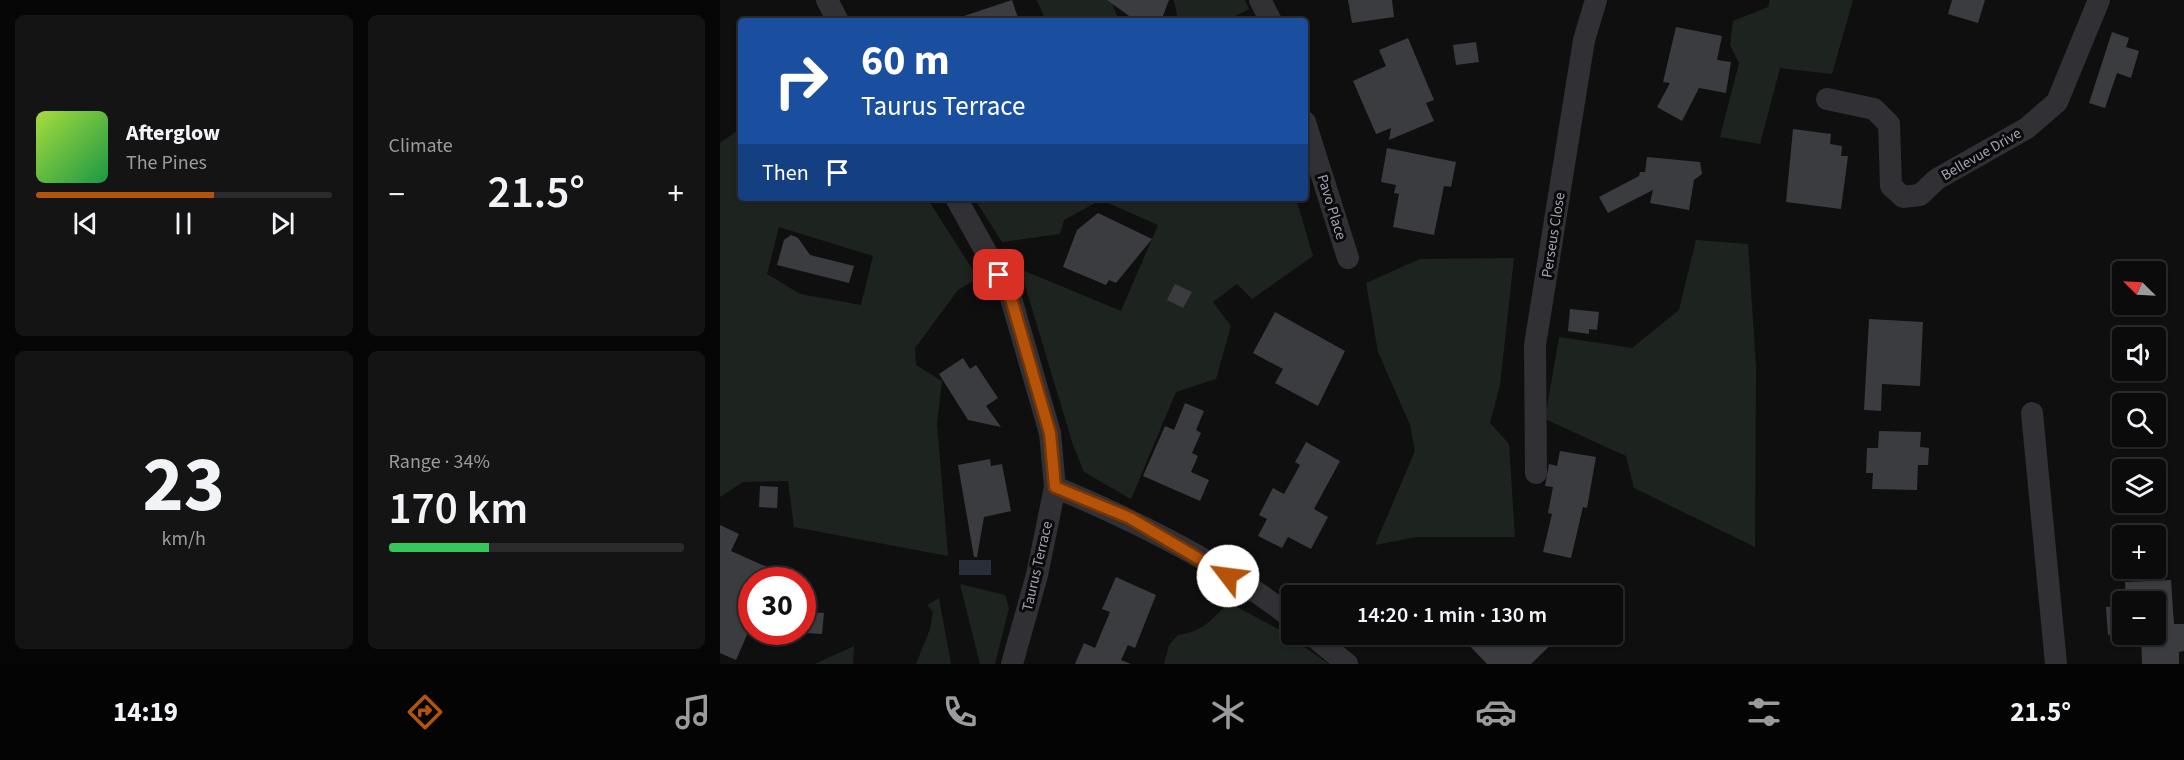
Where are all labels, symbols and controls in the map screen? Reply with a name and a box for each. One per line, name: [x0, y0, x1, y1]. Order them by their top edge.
text: 60 m: [861, 31, 950, 91]
icon: right: [762, 42, 840, 120]
text: Taurus Terrace: [861, 87, 1026, 126]
text: Afterglow: [126, 117, 220, 149]
street label: Bellevue Drive: [1937, 123, 2025, 186]
text: Climate: [389, 132, 453, 160]
text: The Pines: [126, 149, 207, 177]
icon: arrive: [821, 156, 854, 189]
text: Then: [762, 157, 809, 189]
text: 21.5°: [488, 161, 585, 225]
text: −: [389, 171, 405, 218]
text: +: [668, 171, 684, 218]
street label: Pavo Place: [1312, 172, 1351, 242]
street label: Perseus Close: [1536, 191, 1571, 279]
icon: previous: [69, 207, 102, 240]
icon: pause: [167, 207, 200, 240]
icon: next: [266, 207, 299, 240]
pin: [973, 249, 1024, 300]
icon: arrive: [982, 258, 1015, 291]
north arrow: [2112, 261, 2166, 315]
map controls: [2112, 261, 2166, 645]
button: sound: [2112, 327, 2166, 381]
button: search: [2112, 393, 2166, 447]
text: 23: [143, 430, 225, 541]
text: Range · 34%: [389, 448, 490, 476]
button: layers: [2112, 459, 2166, 513]
text: 170 km: [389, 477, 528, 541]
street label: Taurus Terrace: [1017, 519, 1058, 613]
text: km/h: [162, 525, 206, 553]
button: +: [2112, 525, 2166, 579]
position arrow: [1196, 544, 1260, 608]
speed limit sign: 30: [738, 567, 816, 645]
button: −: [2112, 591, 2166, 645]
text: 14:20 · 1 min · 130 m: [1357, 599, 1547, 631]
icon: directions: [404, 691, 446, 733]
icon: music: [672, 691, 714, 733]
icon: phone: [939, 691, 981, 733]
icon: climate: [1207, 691, 1249, 733]
icon: car: [1475, 691, 1517, 733]
icon: filters: [1743, 691, 1785, 733]
text: 14:19: [113, 693, 178, 732]
text: 21.5°: [2010, 693, 2071, 732]

